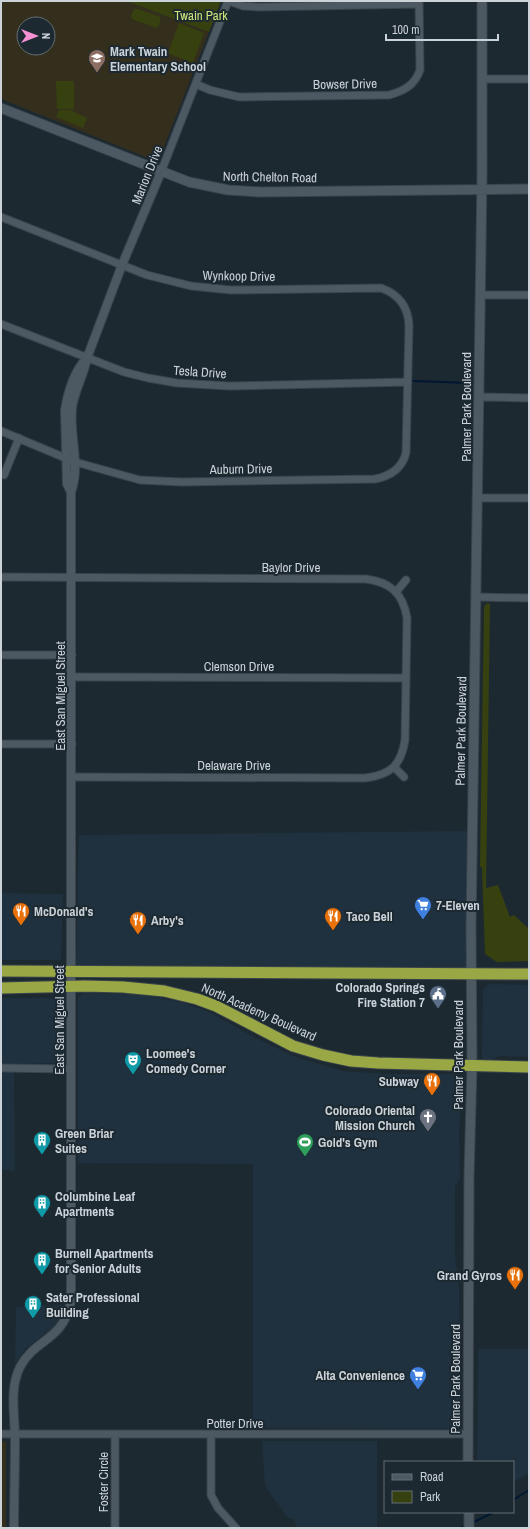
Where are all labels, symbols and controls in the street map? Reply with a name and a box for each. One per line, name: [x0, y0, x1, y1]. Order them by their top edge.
park label: Twain Park: [174, 7, 228, 24]
north arrow: [16, 16, 56, 56]
scale bar: [386, 16, 498, 42]
text: 100 m: [392, 22, 419, 38]
text: N: [39, 33, 53, 39]
place label: Mark Twain Elementary School: [110, 43, 206, 75]
school or university icon: Mark Twain Elementary School: [87, 48, 107, 73]
street label: Bowser Drive: [313, 75, 377, 93]
street label: Marion Drive: [128, 143, 166, 207]
street label: North Chelton Road: [223, 168, 317, 186]
street label: Wynkoop Drive: [202, 267, 276, 285]
street label: Palmer Park Boulevard: [458, 352, 475, 462]
street label: Tesla Drive: [173, 362, 227, 382]
street label: Auburn Drive: [208, 460, 273, 478]
street label: Baylor Drive: [262, 559, 320, 576]
street label: East San Miguel Street: [52, 641, 69, 751]
street label: Clemson Drive: [204, 658, 274, 675]
street label: Palmer Park Boulevard: [452, 676, 470, 786]
street label: Delaware Drive: [197, 757, 271, 774]
supermarket icon: 7-Eleven: [413, 895, 433, 920]
place label: 7-Eleven: [436, 897, 480, 914]
restaurant icon: McDonald's: [11, 901, 31, 926]
place label: McDonald's: [34, 903, 93, 920]
restaurant icon: Taco Bell: [323, 906, 343, 931]
place label: Taco Bell: [346, 908, 393, 925]
restaurant icon: Arby's: [128, 910, 148, 935]
place label: Arby's: [151, 912, 184, 929]
street label: East San Miguel Street: [51, 965, 68, 1075]
street label: North Academy Boulevard: [199, 979, 319, 1045]
place label: Colorado Springs Fire Station 7: [336, 979, 425, 1011]
public building icon: Colorado Springs Fire Station 7: [428, 984, 448, 1009]
street label: Palmer Park Boulevard: [450, 1000, 467, 1110]
place label: Loomee's Comedy Corner: [146, 1045, 227, 1077]
theatre icon: Loomee's Comedy Corner: [123, 1050, 143, 1075]
restaurant icon: Subway: [422, 1071, 442, 1096]
place label: Subway: [379, 1073, 419, 1090]
place label: Colorado Oriental Mission Church: [325, 1102, 415, 1134]
church icon: Colorado Oriental Mission Church: [418, 1107, 438, 1132]
place label: Green Briar Suites: [55, 1125, 115, 1157]
building icon: Green Briar Suites: [32, 1130, 52, 1155]
sports icon: Gold's Gym: [295, 1132, 315, 1157]
place label: Gold's Gym: [318, 1134, 377, 1151]
place label: Columbine Leaf Apartments: [55, 1188, 135, 1220]
building icon: Columbine Leaf Apartments: [32, 1193, 52, 1218]
place label: Burnell Apartments for Senior Adults: [55, 1245, 154, 1277]
building icon: Burnell Apartments for Senior Adults: [32, 1250, 52, 1275]
restaurant icon: Grand Gyros: [505, 1265, 525, 1290]
place label: Grand Gyros: [437, 1267, 502, 1284]
place label: Sater Professional Building: [46, 1289, 140, 1321]
building icon: Sater Professional Building: [23, 1294, 43, 1319]
street label: Palmer Park Boulevard: [447, 1324, 464, 1434]
supermarket icon: Alta Convenience: [408, 1365, 428, 1390]
place label: Alta Convenience: [316, 1367, 405, 1384]
street label: Potter Drive: [207, 1415, 264, 1432]
street label: Foster Circle: [95, 1452, 112, 1512]
legend: [384, 1461, 514, 1513]
text: Road: [420, 1469, 444, 1485]
text: Park: [420, 1489, 440, 1505]

